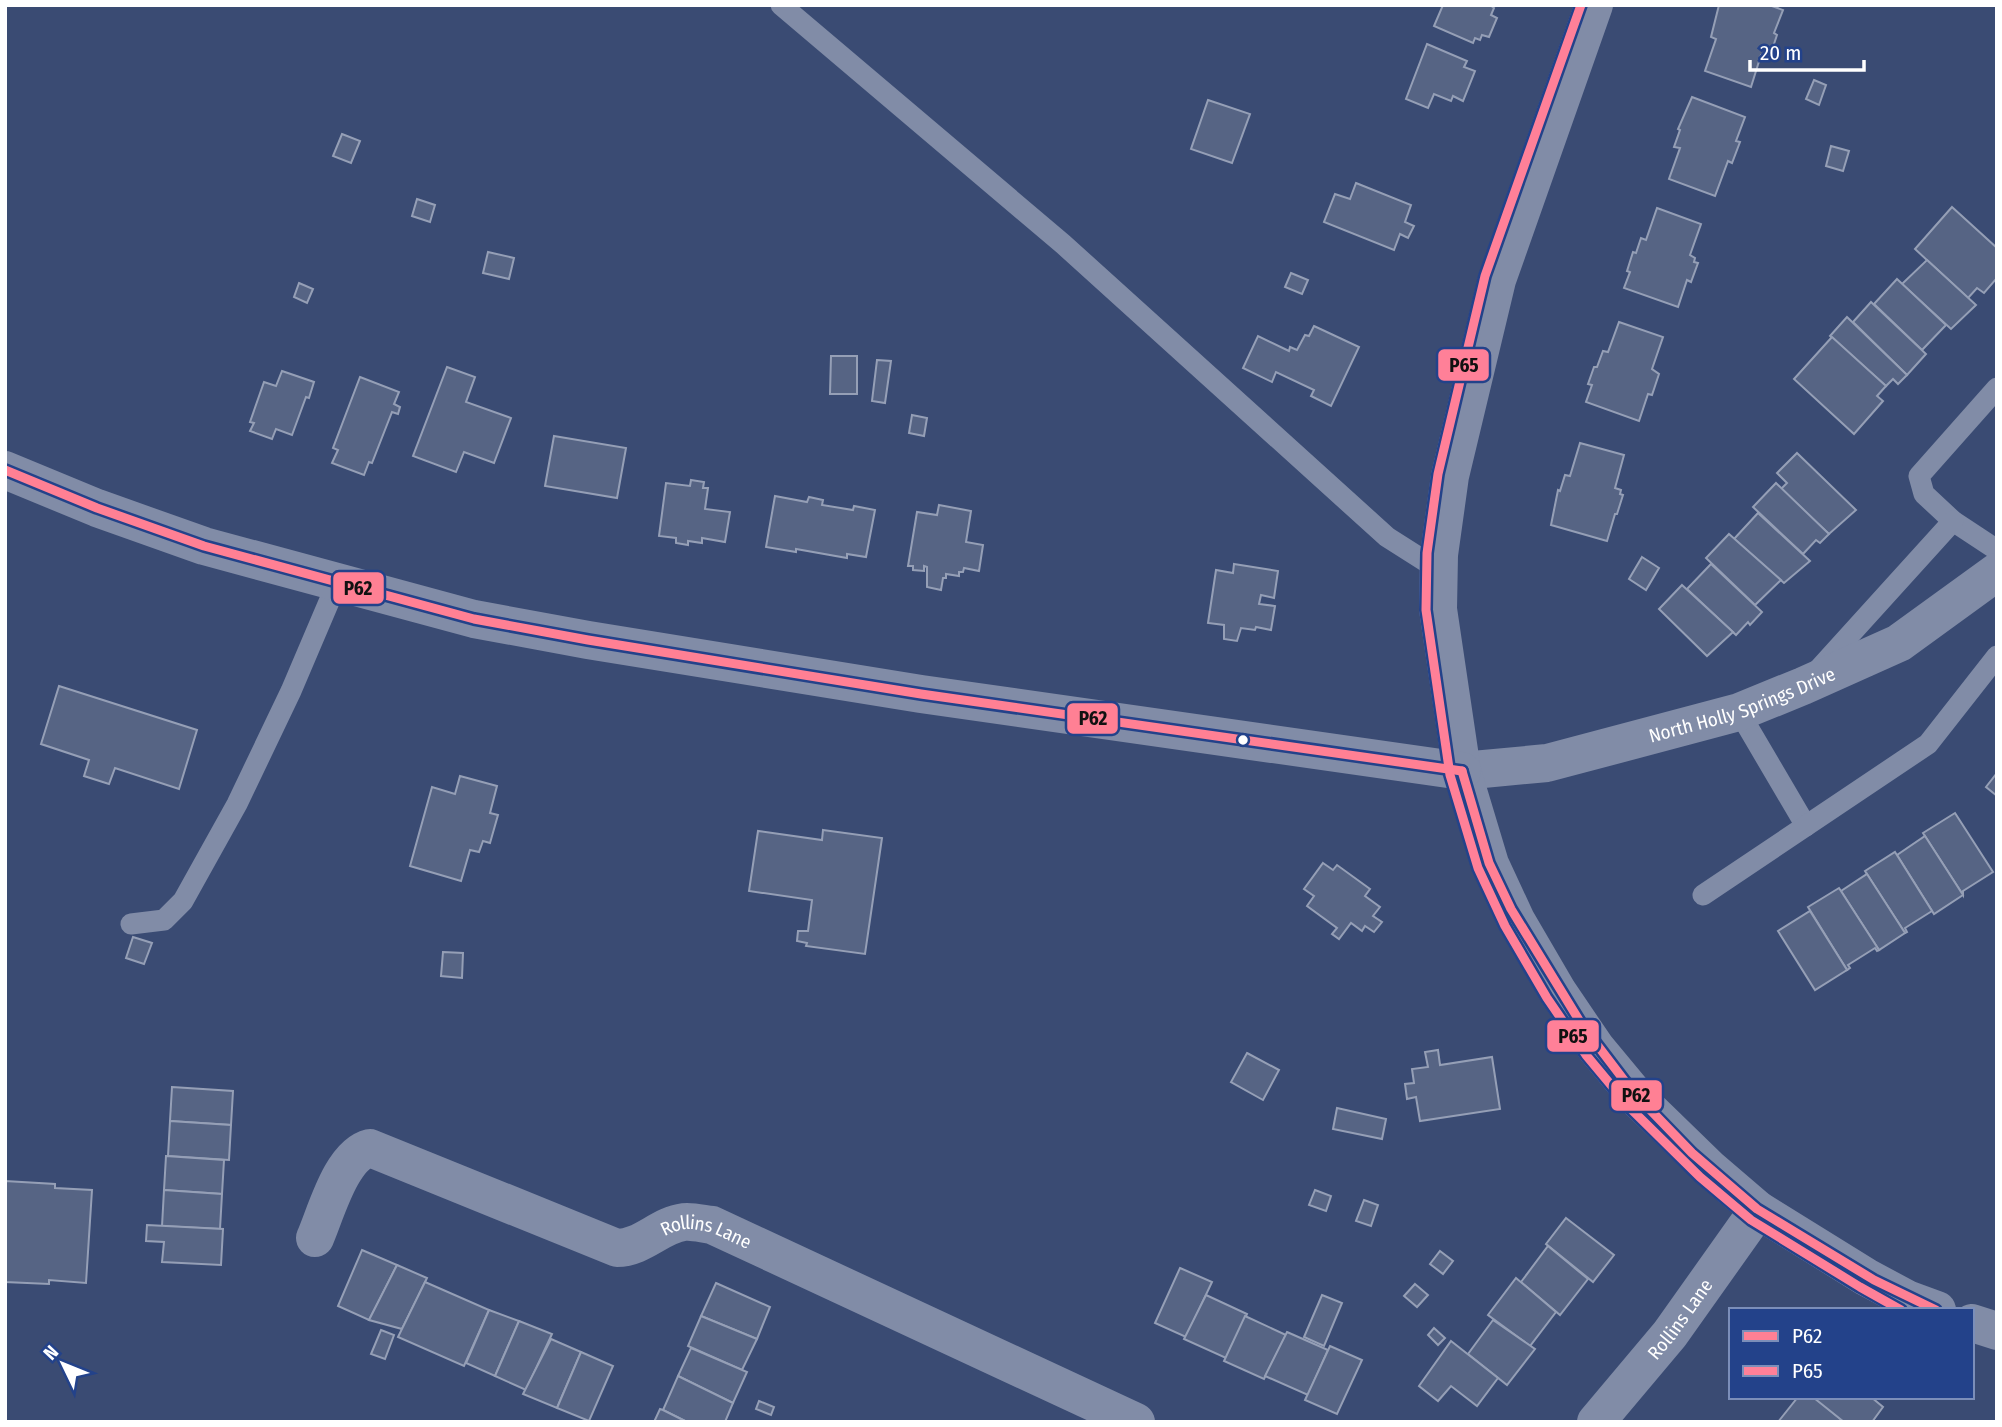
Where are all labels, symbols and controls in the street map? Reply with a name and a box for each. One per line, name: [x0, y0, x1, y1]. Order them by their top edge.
scale bar: [1750, 28, 1864, 72]
text: 20 m: [1760, 40, 1801, 66]
line badge: P65: [1437, 348, 1490, 382]
text: P65: [1449, 354, 1479, 377]
line badge: P62: [332, 571, 385, 605]
text: P62: [344, 577, 373, 600]
street label: North Holly Springs Drive: [1646, 662, 1839, 747]
line badge: P62: [1066, 702, 1119, 735]
text: P62: [1079, 707, 1108, 730]
unlabelled marker: [1236, 733, 1250, 747]
line badge: P65: [1546, 1019, 1600, 1053]
text: P65: [1558, 1025, 1588, 1048]
line badge: P62: [1610, 1079, 1663, 1112]
text: P62: [1622, 1084, 1651, 1107]
street label: Rollins Lane: [656, 1210, 755, 1253]
street label: Rollins Lane: [1642, 1274, 1717, 1364]
legend: [1729, 1308, 1974, 1399]
text: P62: [1792, 1323, 1822, 1349]
north arrow: [28, 1329, 98, 1399]
text: N: [39, 1341, 63, 1365]
text: P65: [1792, 1358, 1823, 1384]

